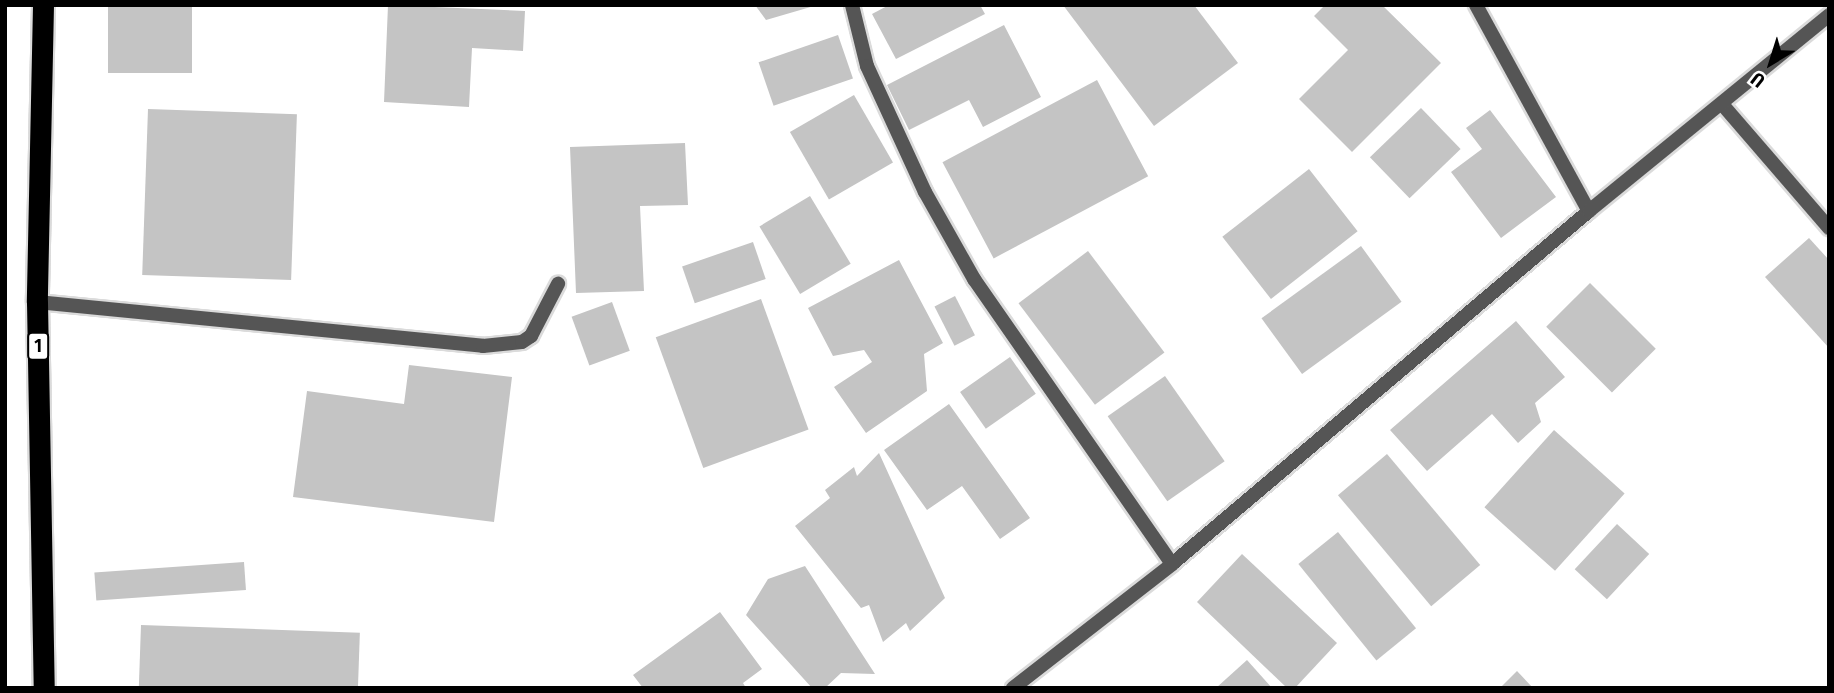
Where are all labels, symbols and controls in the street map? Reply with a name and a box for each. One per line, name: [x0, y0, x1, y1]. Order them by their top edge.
north arrow: [1736, 28, 1806, 98]
text: U: [1746, 67, 1769, 92]
road number: 1: [26, 332, 50, 360]

